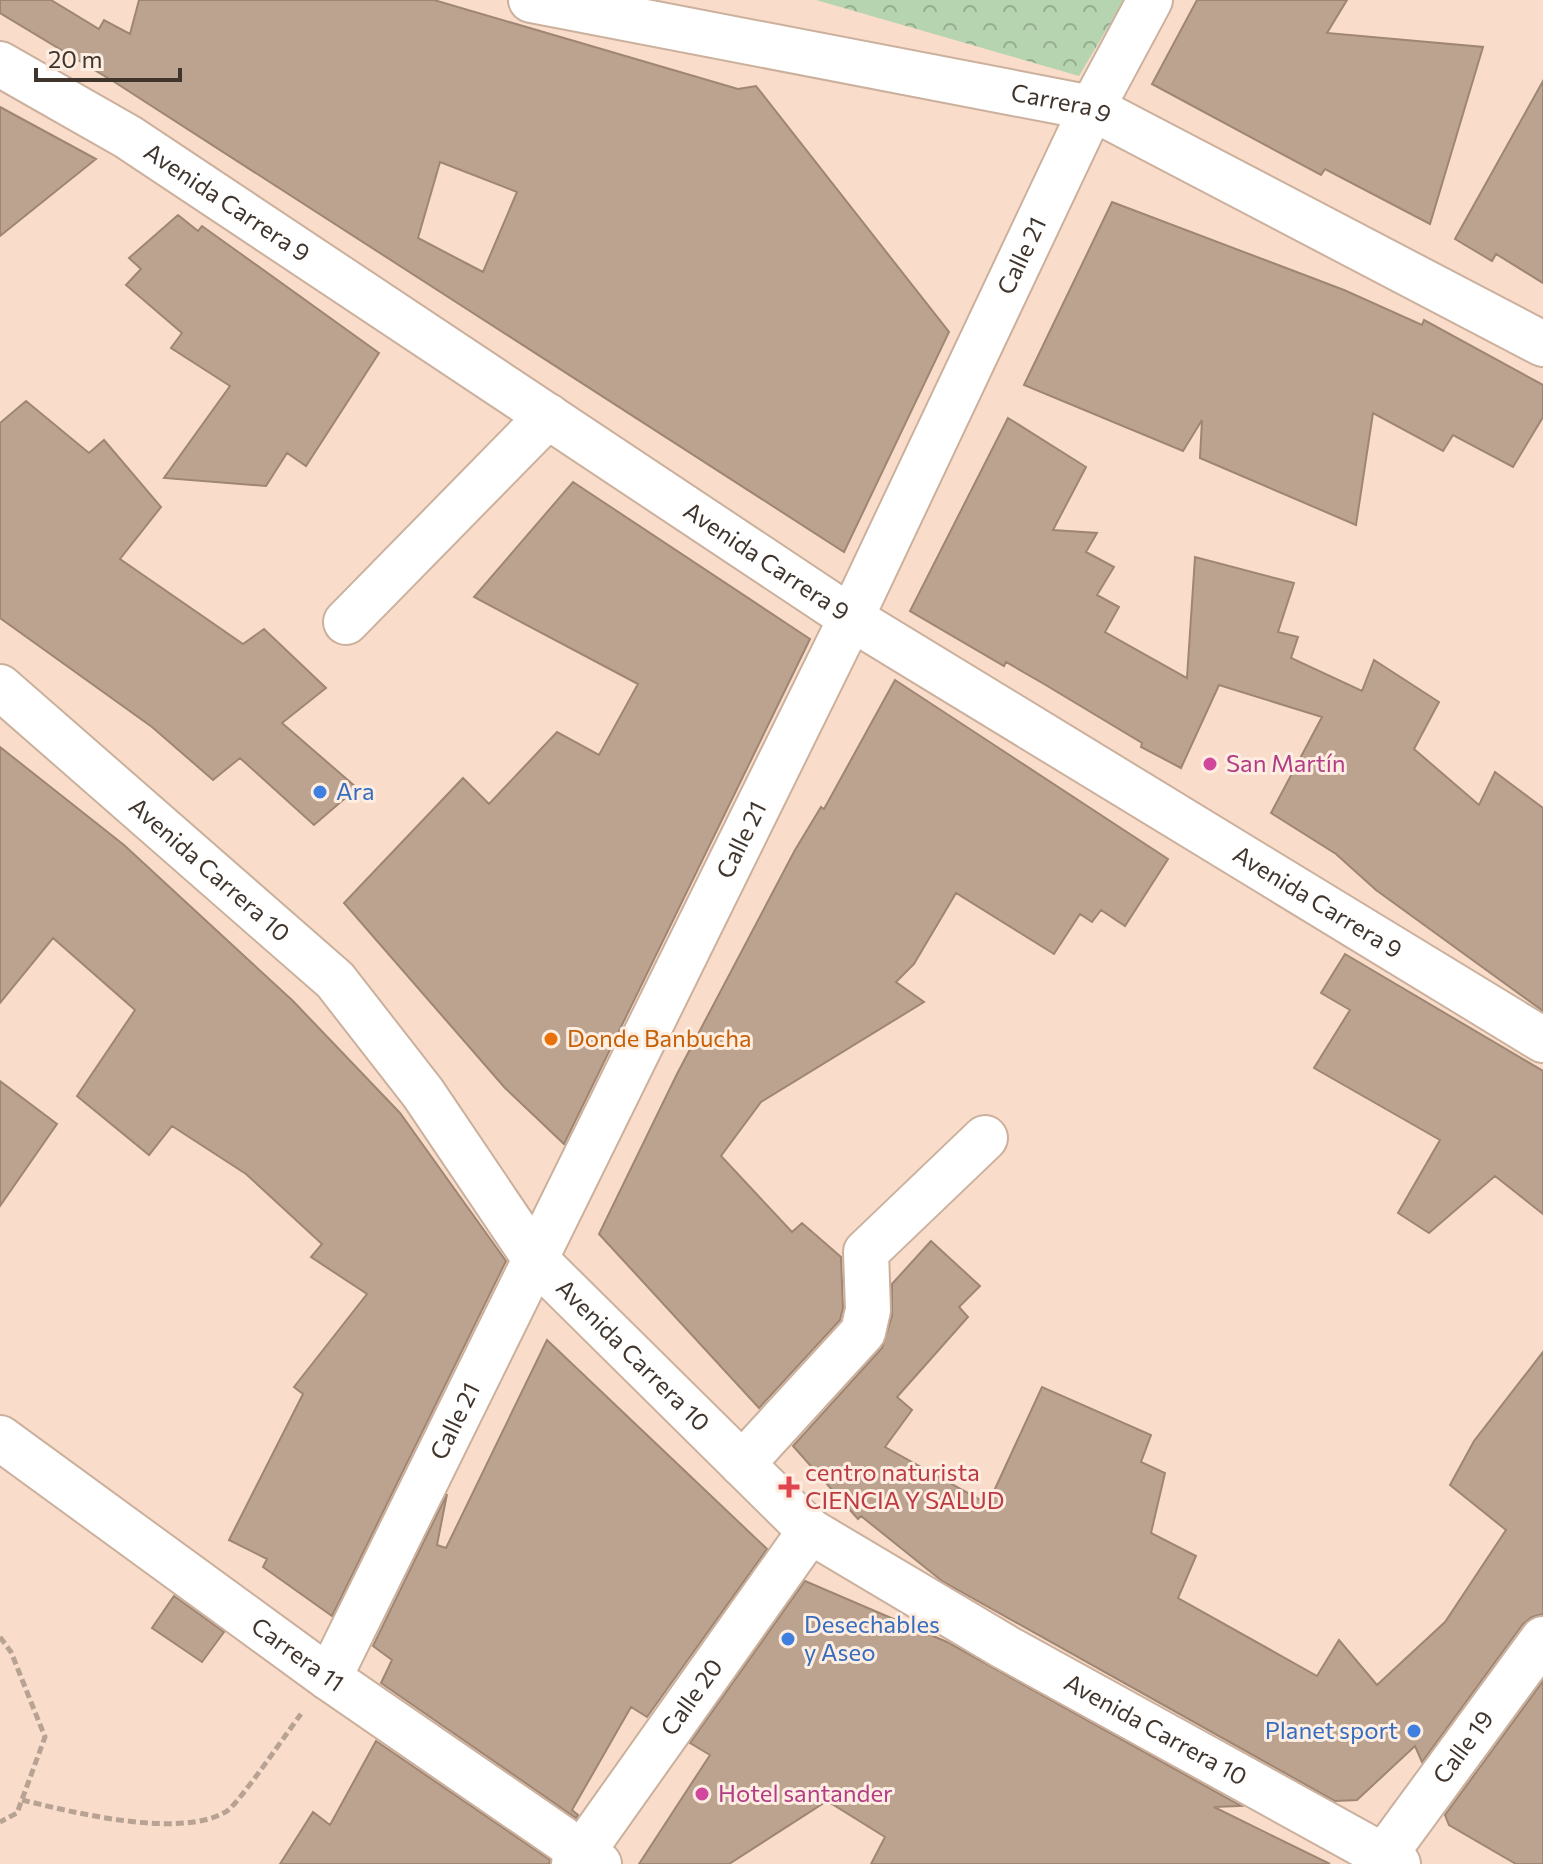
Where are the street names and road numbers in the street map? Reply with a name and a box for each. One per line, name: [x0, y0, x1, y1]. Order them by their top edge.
street label: Carrera 9: [1009, 77, 1117, 129]
street label: Avenida Carrera 9: [139, 136, 316, 267]
street label: Calle 21: [990, 212, 1051, 299]
street label: Avenida Carrera 9: [679, 495, 855, 626]
street label: Avenida Carrera 10: [124, 791, 297, 947]
street label: Calle 21: [709, 796, 771, 883]
street label: Avenida Carrera 9: [1228, 839, 1408, 964]
street label: Avenida Carrera 10: [551, 1273, 717, 1437]
street label: Calle 21: [423, 1378, 485, 1464]
street label: Carrera 11: [246, 1610, 350, 1697]
street label: Calle 20: [654, 1653, 728, 1741]
street label: Avenida Carrera 10: [1060, 1667, 1252, 1791]
street label: Calle 19: [1426, 1704, 1499, 1789]

